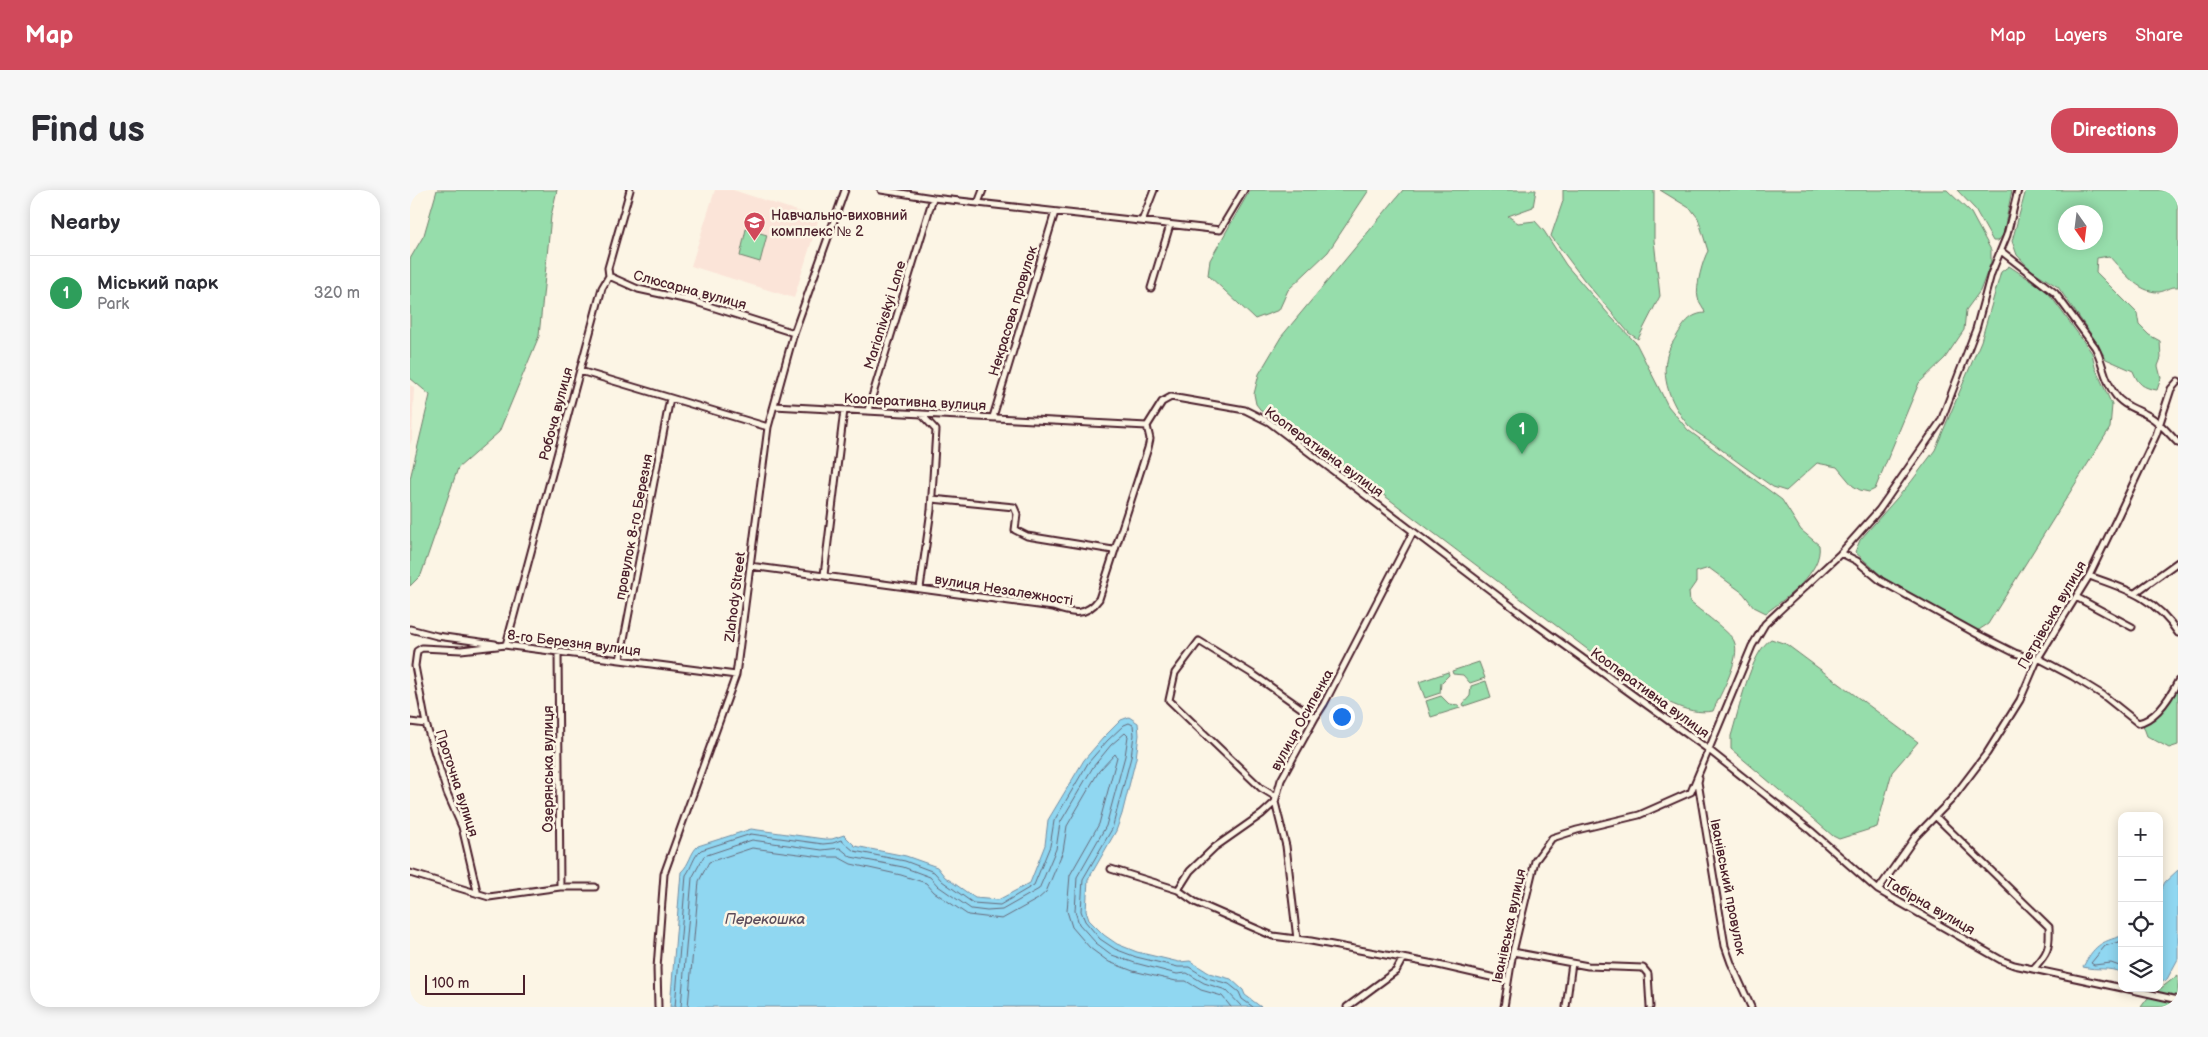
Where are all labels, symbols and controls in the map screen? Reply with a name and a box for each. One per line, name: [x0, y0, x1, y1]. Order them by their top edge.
text: Map: [25, 21, 73, 50]
text: Map: [1990, 25, 2026, 46]
text: Layers: [2054, 25, 2107, 46]
text: Share: [2135, 25, 2183, 46]
button: Directions: [2051, 108, 2178, 153]
text: Find us: [30, 109, 145, 152]
north arrow: [2058, 205, 2103, 250]
place label: Навчально-виховний комплекс № 2: [771, 207, 907, 240]
text: Nearby: [50, 210, 120, 235]
school or university icon: Навчально-виховний комплекс № 2: [743, 211, 767, 242]
street label: Некрасова провулок: [985, 243, 1041, 378]
street label: Marianivskyi Lane: [860, 259, 910, 371]
street label: Слюсарна вулиця: [632, 267, 749, 313]
text: Міський парк: [97, 272, 218, 295]
text: 1: [63, 284, 69, 303]
text: 320 m: [314, 284, 360, 303]
text: Park: [97, 295, 129, 314]
street label: Робоча вулиця: [535, 365, 577, 463]
street label: Кооперативна вулиця: [843, 390, 987, 414]
street label: Кооперативна вулиця: [1261, 403, 1387, 501]
pin: 1: [1506, 413, 1538, 454]
street label: провулок 8-го Березня: [611, 452, 657, 602]
street label: Zlahody Street: [721, 550, 749, 644]
street label: Петрівська вулиця: [2014, 558, 2090, 672]
street label: вулиця Незалежності: [933, 571, 1075, 609]
street label: 8-го Березня вулиця: [506, 626, 642, 660]
street label: Кооперативна вулиця: [1587, 644, 1713, 742]
street label: вулиця Осипенка: [1267, 666, 1337, 774]
your location: [1329, 704, 1355, 730]
street label: Озерянська вулиця: [540, 705, 557, 832]
street label: Проточна вулиця: [432, 727, 482, 839]
map controls: [2118, 812, 2163, 992]
button: +: [2118, 812, 2163, 857]
street label: Іванівський провулок: [1706, 817, 1750, 957]
button: −: [2118, 857, 2163, 902]
street label: Іванівська вулиця: [1489, 867, 1530, 985]
street label: Табірна вулиця: [1882, 873, 1978, 939]
button: locate: [2118, 902, 2163, 947]
water label: Перекошка: [725, 910, 805, 929]
button: layers: [2118, 947, 2163, 992]
scale bar: [425, 972, 525, 995]
text: 100 m: [432, 975, 469, 992]

